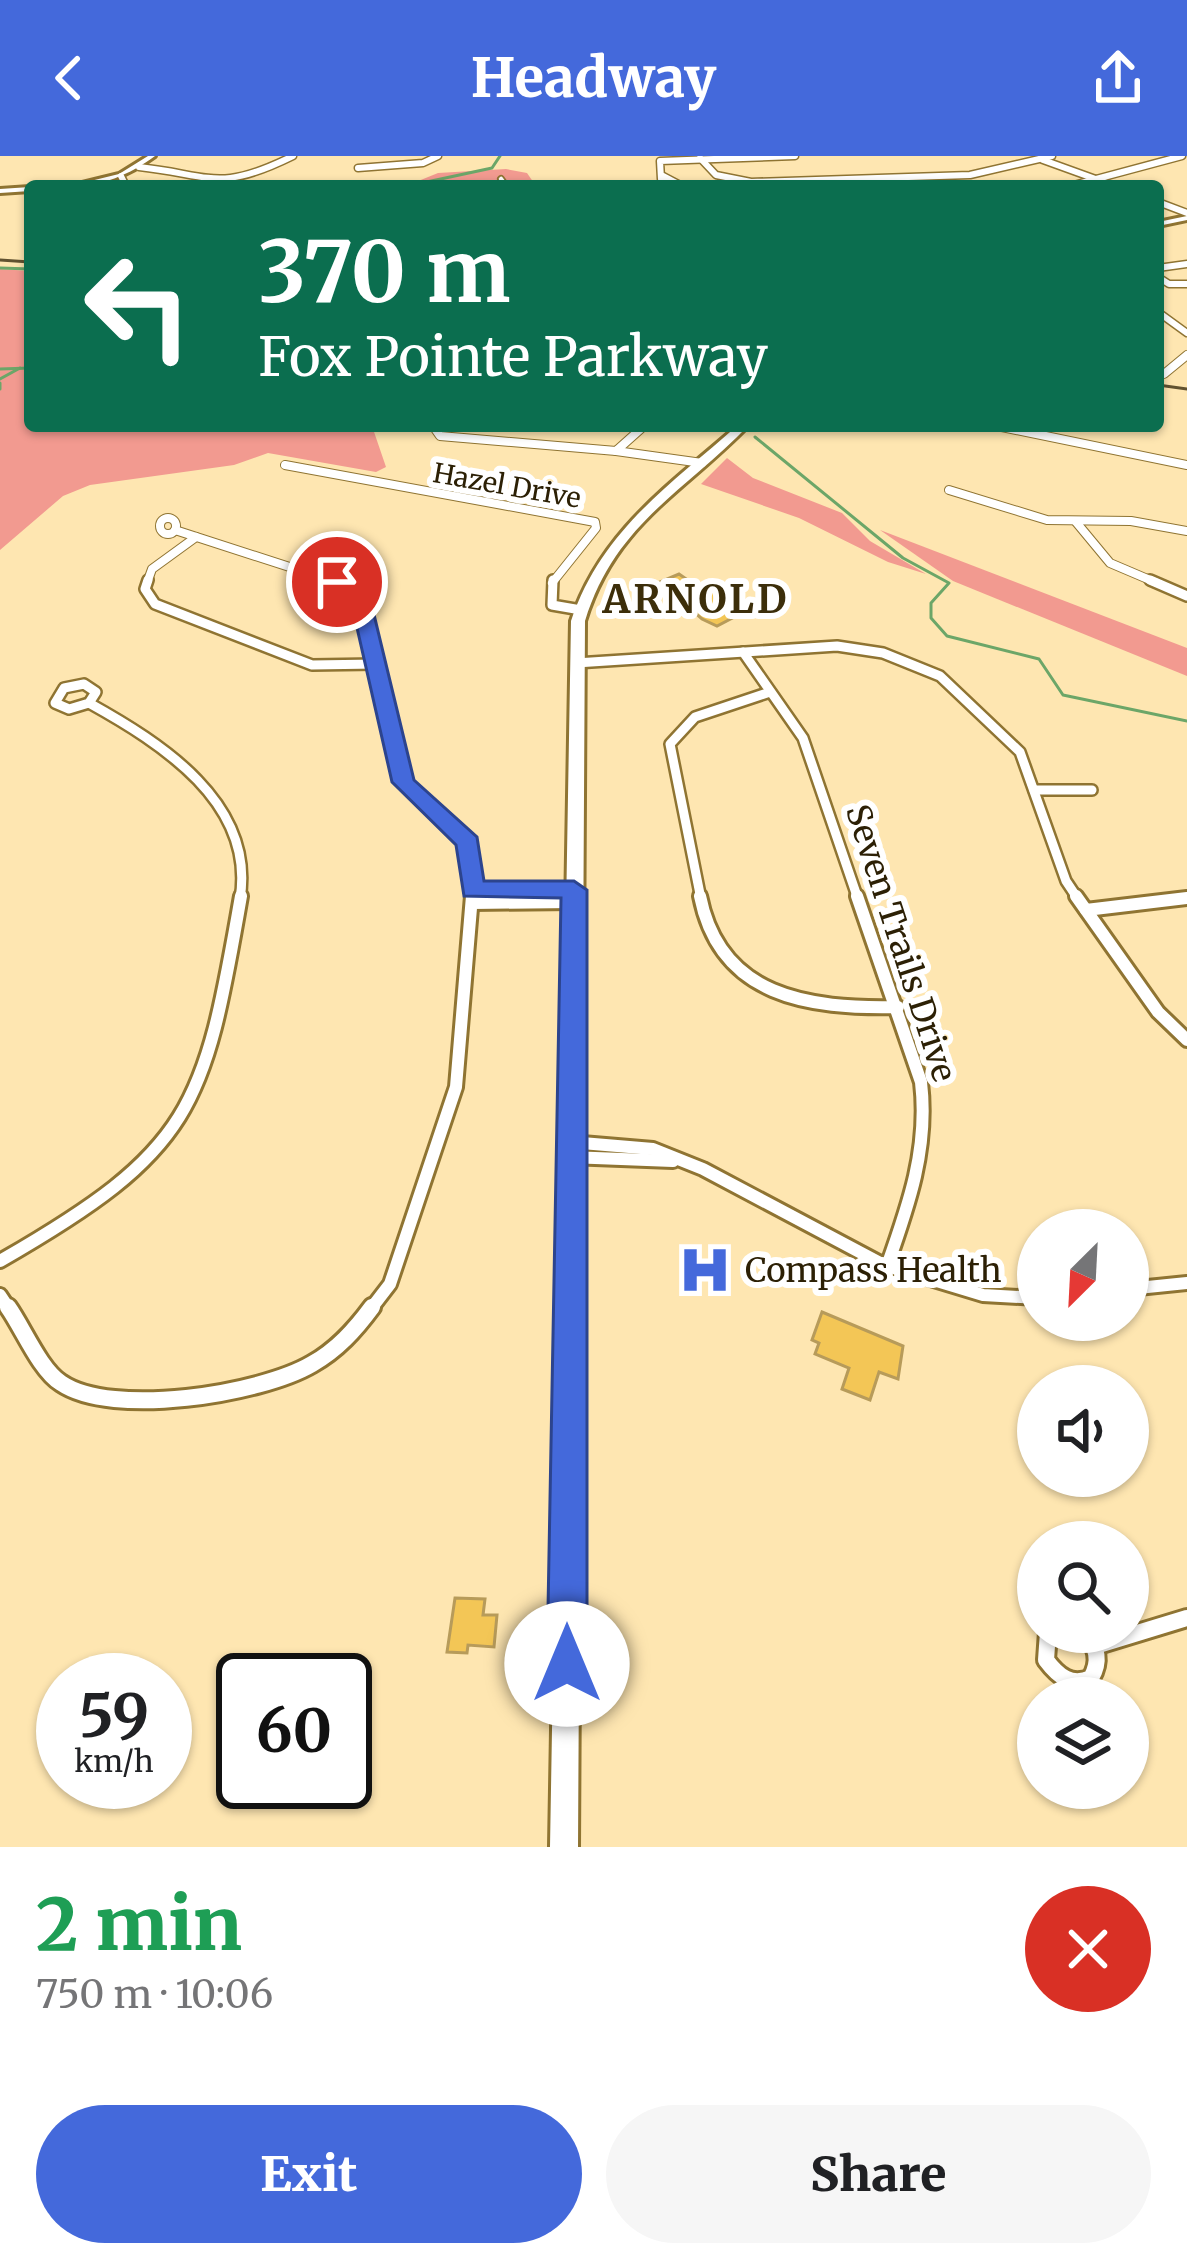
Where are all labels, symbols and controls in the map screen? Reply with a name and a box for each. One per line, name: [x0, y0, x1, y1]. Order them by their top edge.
text: Headway: [471, 44, 716, 112]
icon: back: [36, 45, 102, 111]
icon: share: [1085, 45, 1151, 111]
text: 370 m: [258, 219, 510, 325]
icon: left: [60, 228, 216, 384]
text: Fox Pointe Parkway: [258, 323, 768, 391]
street label: Hazel Drive: [430, 455, 584, 515]
pin: [286, 531, 388, 633]
icon: arrive: [304, 549, 370, 615]
district label: ARNOLD: [602, 575, 789, 624]
street label: Seven Trails Drive: [837, 799, 965, 1087]
north arrow: [1017, 1209, 1149, 1341]
map controls: [1017, 1209, 1149, 1809]
hospital icon: Compass Health: [676, 1241, 734, 1299]
place label: Compass Health: [745, 1250, 1002, 1291]
button: sound: [1017, 1365, 1149, 1497]
button: search: [1017, 1521, 1149, 1653]
position arrow: [504, 1601, 630, 1727]
speed limit sign: 60: [216, 1653, 372, 1809]
button: layers: [1017, 1677, 1149, 1809]
text: 59: [79, 1678, 149, 1753]
text: km/h: [74, 1742, 154, 1780]
text: 2 min: [36, 1879, 242, 1970]
button: close: [1025, 1886, 1151, 2012]
text: 750 m · 10:06: [36, 1970, 273, 2019]
button: Exit: [36, 2105, 582, 2243]
button: Share: [606, 2105, 1151, 2243]

